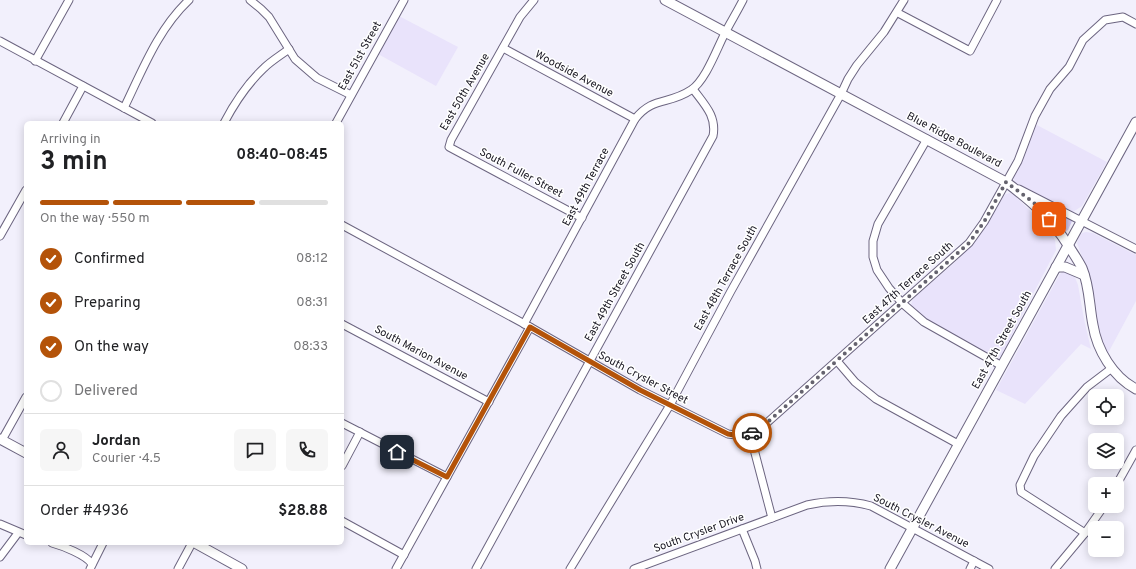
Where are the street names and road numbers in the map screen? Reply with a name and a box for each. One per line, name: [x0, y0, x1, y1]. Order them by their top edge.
street label: East 51st Street: [335, 19, 385, 93]
street label: Woodside Avenue: [532, 47, 616, 101]
street label: East 50th Avenue: [437, 51, 493, 133]
street label: Blue Ridge Boulevard: [904, 109, 1004, 171]
street label: South Fuller Street: [477, 145, 565, 201]
street label: East 49th Terrace: [559, 145, 613, 229]
street label: East 48th Terrace South: [691, 223, 761, 333]
street label: East 47th Terrace South: [860, 239, 956, 327]
street label: East 49th Street South: [582, 240, 648, 344]
street label: East 47th Street South: [969, 288, 1035, 392]
street label: South Marion Avenue: [372, 322, 470, 384]
street label: South Crysler Street: [596, 348, 690, 408]
street label: South Crysler Avenue: [871, 491, 971, 551]
street label: South Crysler Drive: [652, 510, 746, 556]

